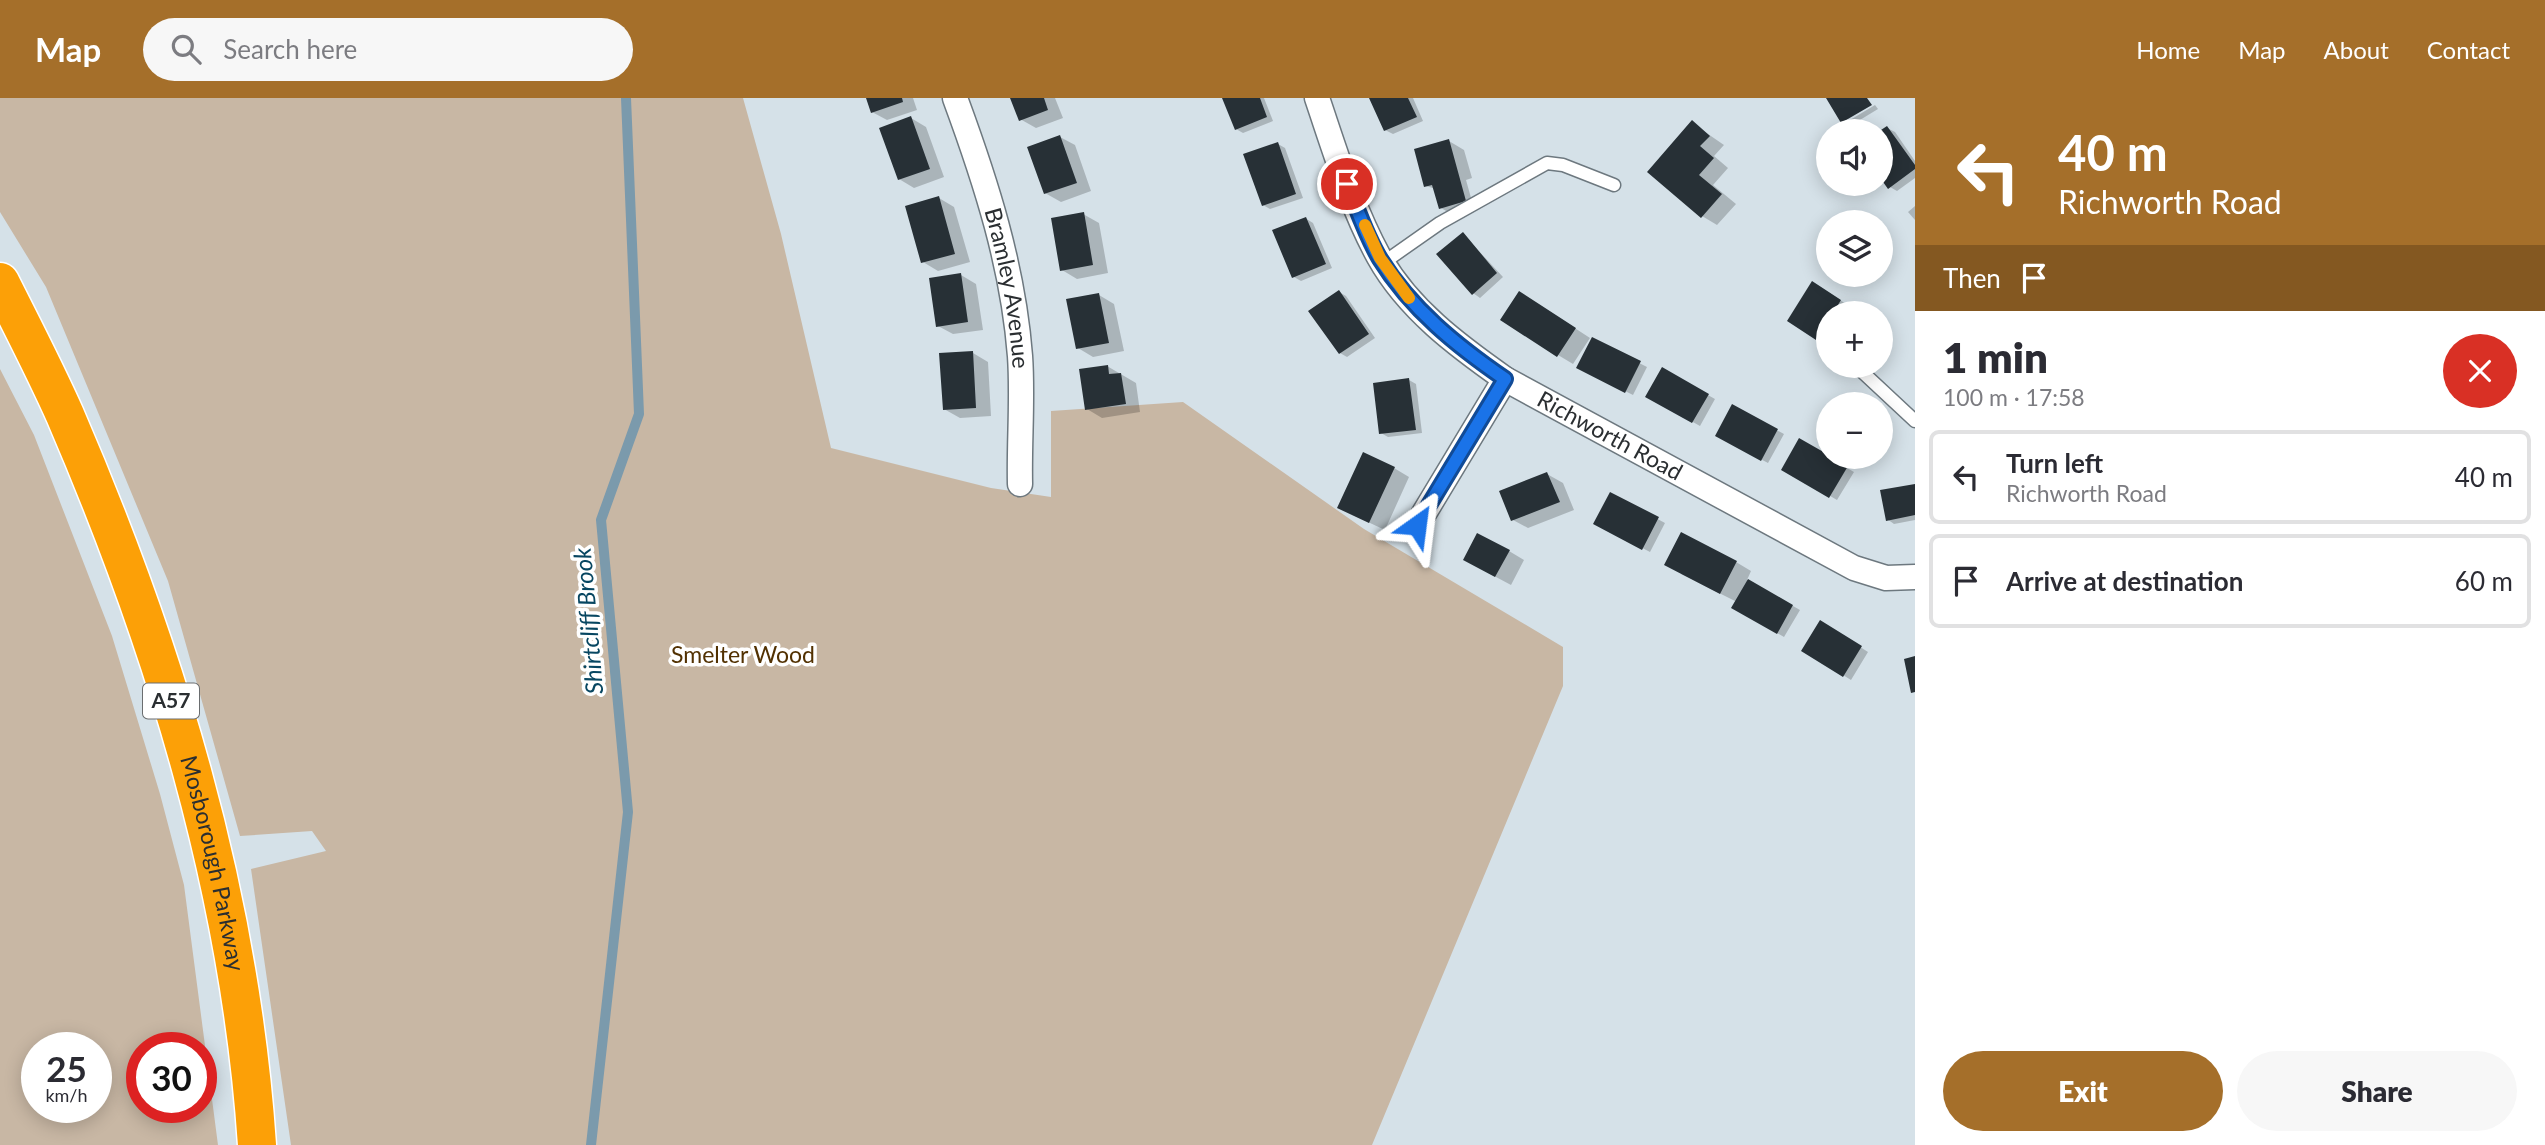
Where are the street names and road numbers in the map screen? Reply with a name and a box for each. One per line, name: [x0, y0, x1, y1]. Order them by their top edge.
street label: Bramley Avenue: [979, 204, 1036, 369]
street label: Richworth Road: [1533, 384, 1688, 486]
road number: A57: [143, 684, 199, 718]
street label: Mosborough Parkway: [175, 752, 251, 973]

